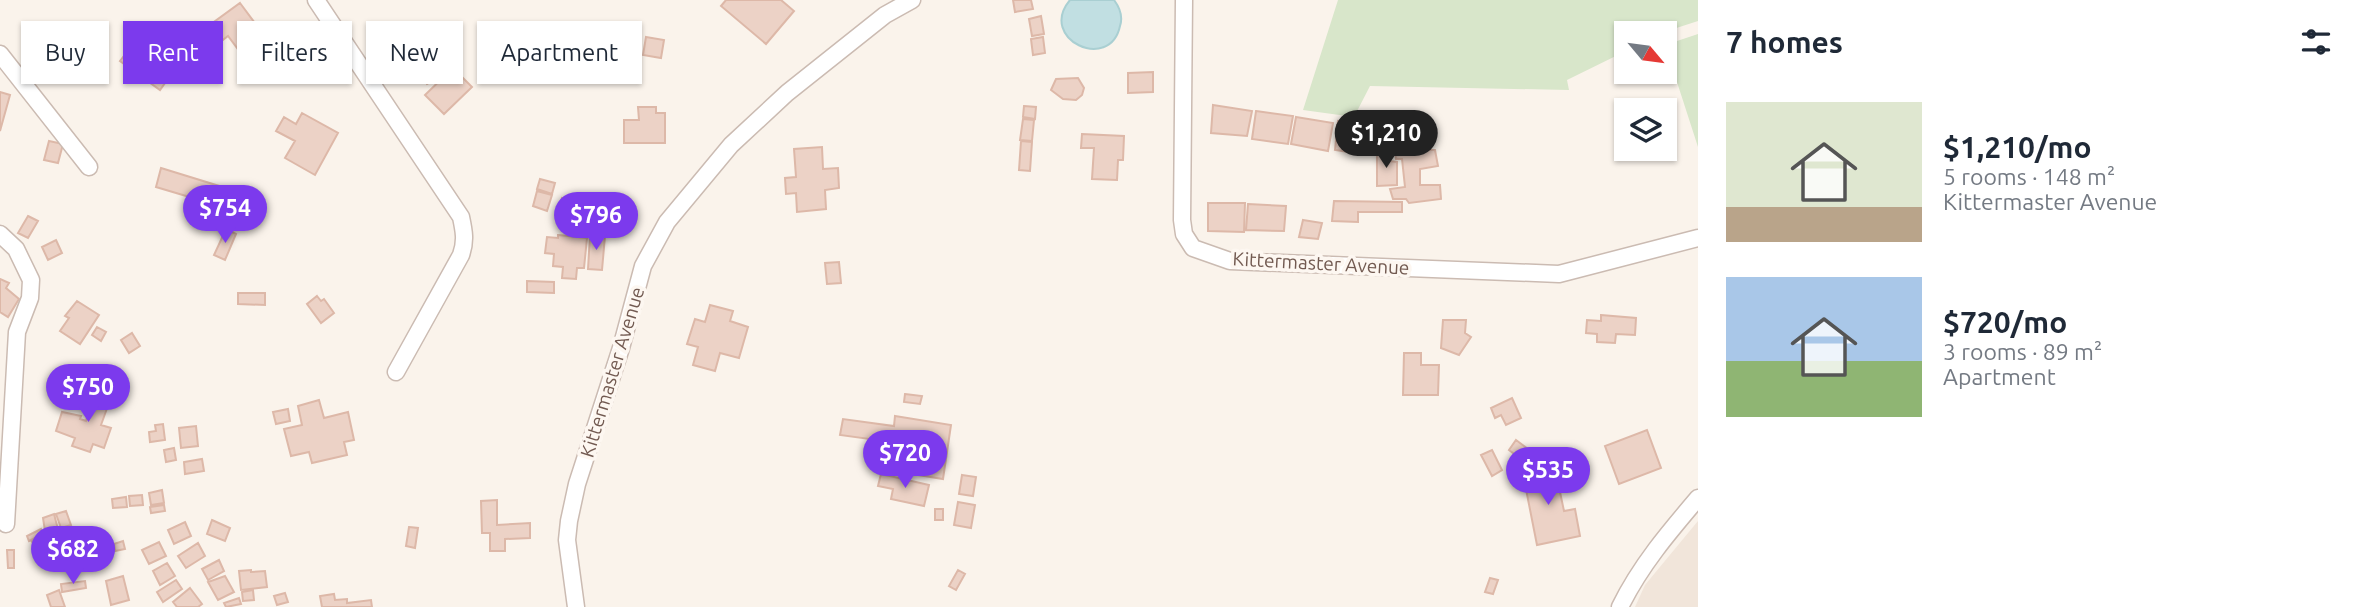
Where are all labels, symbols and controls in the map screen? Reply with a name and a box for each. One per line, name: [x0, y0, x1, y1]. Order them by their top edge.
chip: Buy: [21, 21, 109, 84]
chip: Rent: [123, 21, 223, 84]
chip: Filters: [237, 21, 352, 84]
chip: New: [366, 21, 463, 84]
chip: Apartment: [477, 21, 642, 84]
north arrow: [1614, 21, 1676, 84]
map controls: [1614, 21, 1677, 161]
icon: filters: [2297, 23, 2335, 61]
text: 7 homes: [1726, 25, 1843, 59]
button: layers: [1614, 98, 1677, 161]
pin: $1,210: [1329, 110, 1443, 170]
text: $1,210: [1351, 120, 1421, 145]
icon: home: [1782, 130, 1866, 214]
text: $1,210/mo: [1943, 130, 2092, 164]
text: 5 rooms · 148 m²: [1943, 164, 2115, 189]
pin: $754: [184, 186, 266, 245]
text: Kittermaster Avenue: [1943, 189, 2157, 214]
pin: $796: [555, 192, 637, 252]
text: $754: [199, 195, 251, 220]
text: $796: [570, 202, 622, 227]
street label: Kittermaster Avenue: [1232, 247, 1410, 279]
street label: Kittermaster Avenue: [576, 284, 648, 460]
icon: home: [1782, 305, 1866, 389]
text: $720/mo: [1943, 305, 2067, 339]
text: 3 rooms · 89 m²: [1943, 339, 2102, 364]
pin: $750: [47, 364, 129, 424]
text: Apartment: [1943, 364, 2056, 389]
text: $750: [62, 374, 114, 399]
pin: $720: [864, 430, 946, 490]
text: $720: [879, 440, 931, 465]
pin: $535: [1507, 448, 1589, 507]
text: $535: [1522, 457, 1574, 482]
pin: $682: [32, 526, 114, 586]
text: $682: [47, 536, 99, 561]

